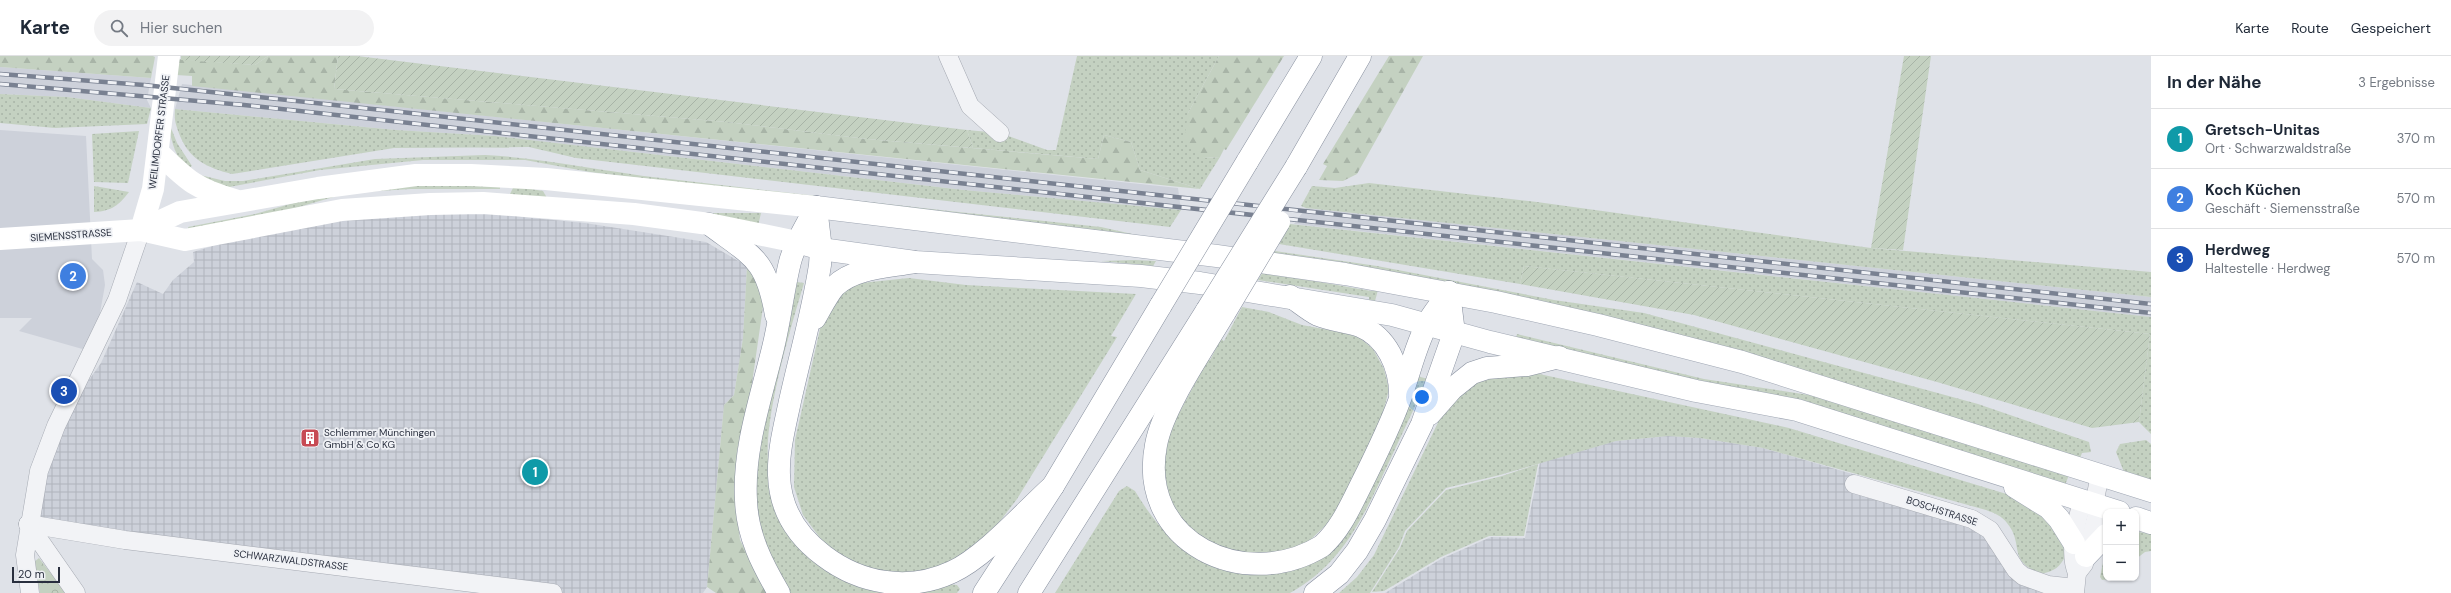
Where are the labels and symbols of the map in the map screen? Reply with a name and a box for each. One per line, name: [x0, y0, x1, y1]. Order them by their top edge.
street label: WEILIMDORFER STRASSE: [146, 74, 172, 190]
street label: SIEMENSSTRASSE: [30, 226, 113, 244]
pin: 2: [60, 261, 86, 291]
pin: 3: [51, 376, 77, 406]
your location: [1412, 387, 1432, 407]
place label: Schlemmer Münchingen GmbH & Co KG: [324, 426, 436, 451]
building icon: Schlemmer Münchingen GmbH & Co KG: [299, 427, 321, 449]
pin: 1: [522, 457, 548, 487]
street label: BOSCHSTRASSE: [1905, 493, 1980, 529]
street label: SCHWARZWALDSTRASSE: [233, 547, 350, 574]
scale bar: [12, 565, 60, 584]

